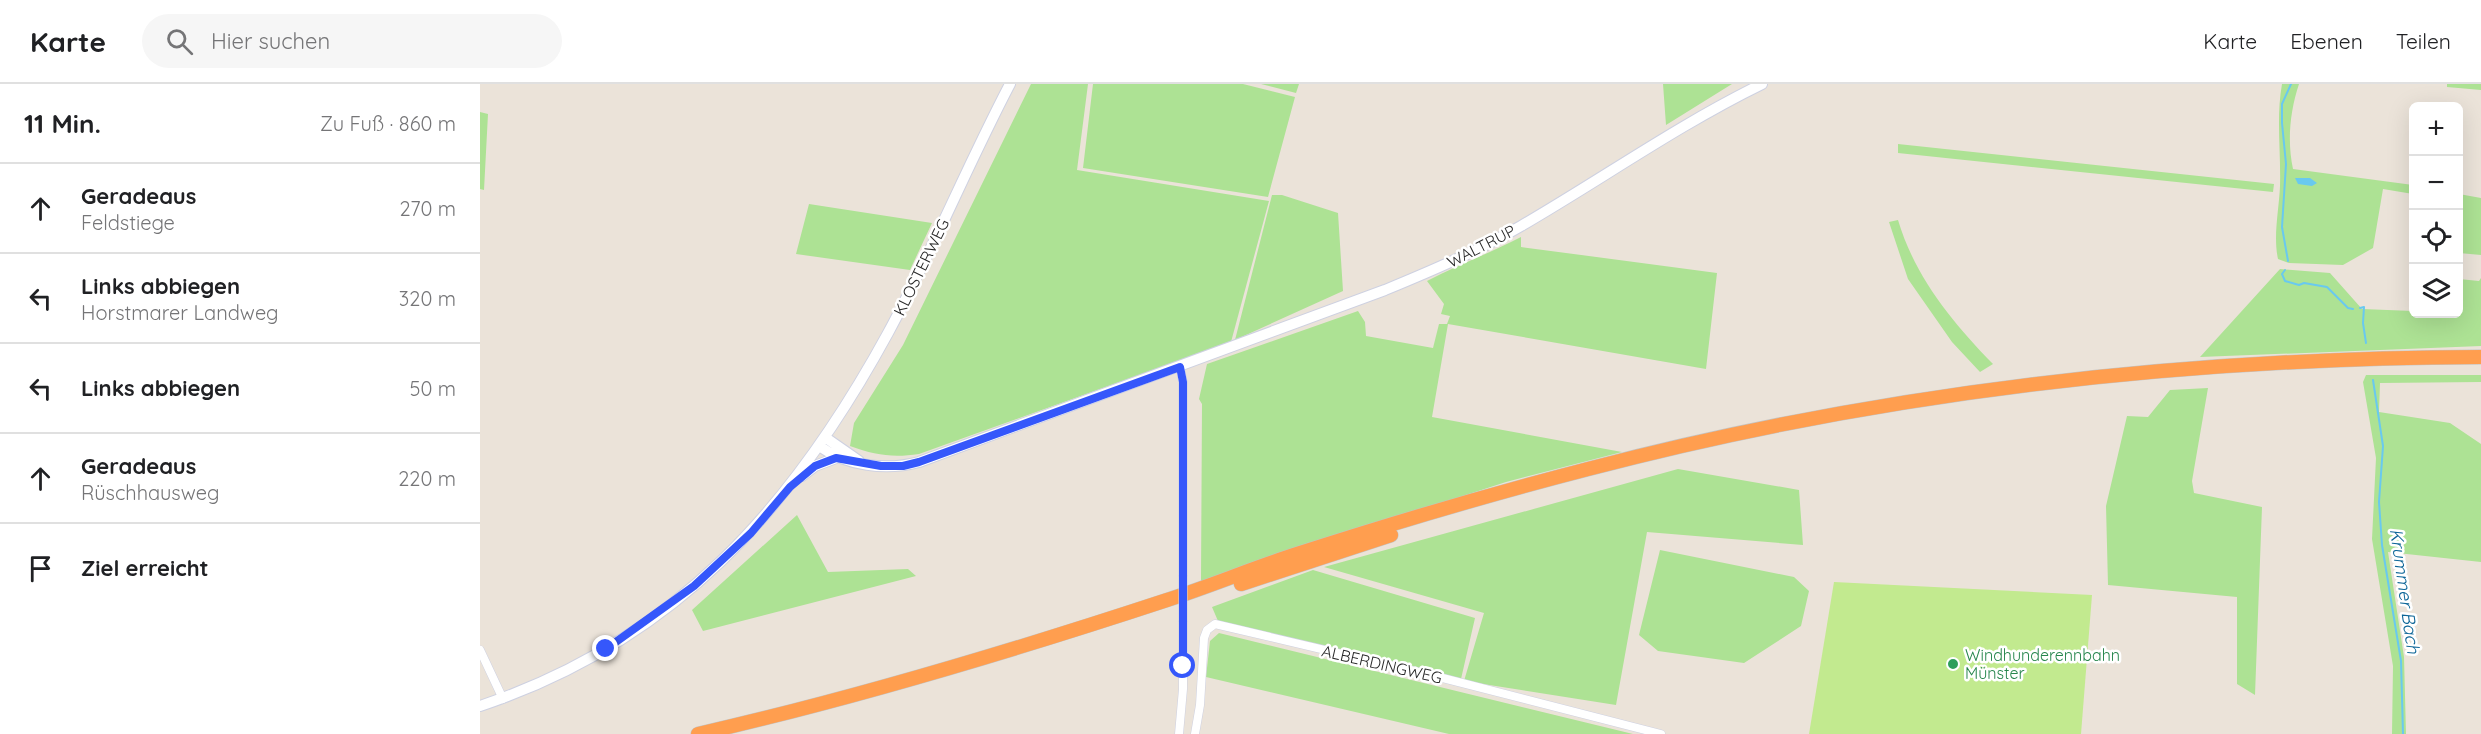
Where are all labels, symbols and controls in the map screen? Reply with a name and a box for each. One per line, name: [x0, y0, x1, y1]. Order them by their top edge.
search box: [142, 14, 562, 68]
text: Karte: [30, 24, 106, 59]
icon: search: [163, 25, 196, 58]
text: Hier suchen: [211, 27, 330, 55]
text: Karte: [2203, 28, 2257, 54]
text: Ebenen: [2290, 28, 2363, 54]
text: Teilen: [2396, 28, 2451, 54]
map controls: [2409, 102, 2463, 318]
button: +: [2409, 102, 2463, 156]
text: 11 Min.: [24, 107, 101, 140]
text: Zu Fuß · 860 m: [320, 111, 456, 136]
button: −: [2409, 156, 2463, 210]
text: Geradeaus: [81, 182, 196, 210]
icon: ahead: [24, 192, 57, 225]
text: 270 m: [399, 196, 456, 221]
text: Feldstiege: [81, 210, 175, 235]
button: locate: [2409, 210, 2463, 264]
street label: KLOSTERWEG: [889, 215, 953, 319]
street label: WALTRUP: [1443, 220, 1519, 272]
button: layers: [2409, 264, 2463, 318]
text: Links abbiegen: [81, 272, 240, 300]
icon: left: [24, 282, 57, 315]
text: 320 m: [399, 286, 456, 311]
text: Horstmarer Landweg: [81, 300, 279, 325]
icon: left: [24, 372, 57, 405]
text: Links abbiegen: [81, 374, 240, 402]
text: 50 m: [410, 376, 456, 401]
text: Geradeaus: [81, 452, 196, 480]
icon: ahead: [24, 462, 57, 495]
text: 220 m: [398, 466, 456, 491]
text: Rüschhausweg: [81, 480, 219, 505]
water label: Krummer Bach: [2385, 527, 2425, 656]
icon: arrive: [24, 552, 57, 585]
text: Ziel erreicht: [81, 554, 209, 582]
route end: [592, 635, 618, 661]
street label: ALBERDINGWEG: [1320, 640, 1444, 688]
place label: Windhunderennbahn Münster: [1965, 645, 2120, 683]
route start: [1169, 652, 1195, 678]
marker: Windhunderennbahn Münster: [1946, 657, 1960, 671]

